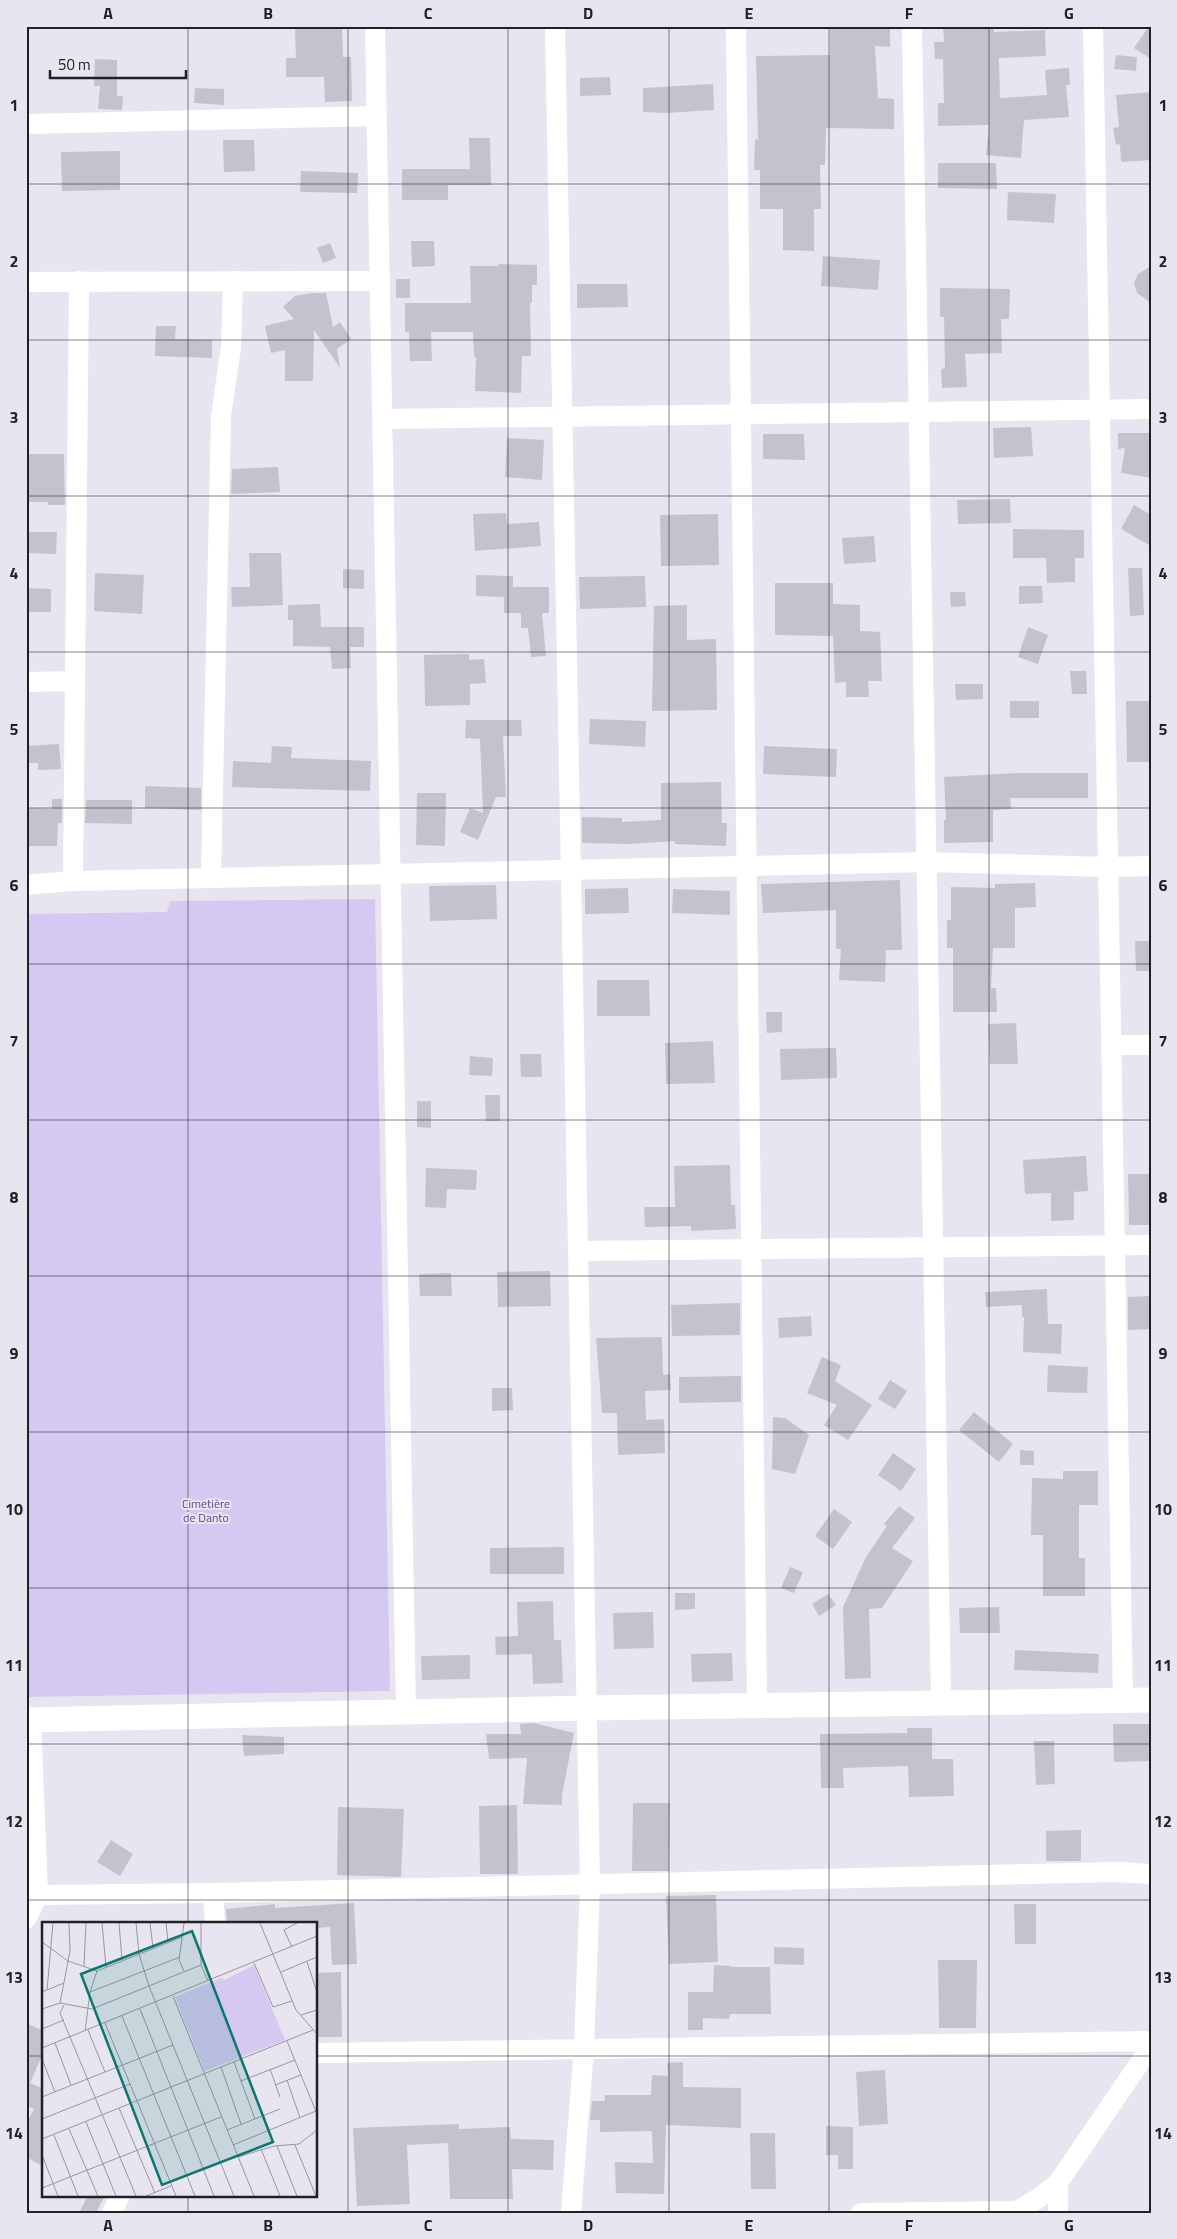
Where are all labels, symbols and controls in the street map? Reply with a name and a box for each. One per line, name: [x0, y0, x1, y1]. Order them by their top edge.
text: A: [103, 1, 113, 25]
text: B: [263, 1, 273, 25]
text: C: [424, 1, 433, 25]
text: D: [583, 1, 593, 25]
text: E: [745, 1, 754, 25]
text: F: [905, 1, 914, 25]
text: G: [1064, 1, 1074, 25]
scale bar: [50, 48, 186, 80]
text: 50 m: [58, 53, 91, 76]
text: 1: [10, 93, 18, 117]
text: 1: [1159, 93, 1167, 117]
text: 2: [10, 249, 18, 273]
text: 2: [1159, 249, 1167, 273]
text: 3: [10, 405, 18, 429]
text: 3: [1159, 405, 1167, 429]
text: 4: [10, 561, 19, 585]
text: 4: [1159, 561, 1168, 585]
text: 5: [10, 717, 19, 741]
text: 5: [1159, 717, 1168, 741]
text: 6: [10, 873, 19, 897]
text: 6: [1159, 873, 1168, 897]
text: 7: [10, 1029, 18, 1053]
text: 7: [1159, 1029, 1167, 1053]
text: 8: [10, 1185, 19, 1209]
text: 8: [1159, 1185, 1168, 1209]
text: 9: [10, 1341, 19, 1365]
text: 9: [1159, 1341, 1168, 1365]
park label: Cimetière de Danto: [182, 1494, 230, 1527]
text: 10: [5, 1497, 23, 1521]
text: 10: [1154, 1497, 1172, 1521]
text: 11: [5, 1653, 23, 1677]
text: 11: [1154, 1653, 1172, 1677]
text: 12: [5, 1809, 23, 1833]
text: 12: [1154, 1809, 1172, 1833]
inset map: [42, 1922, 318, 2196]
text: 13: [5, 1965, 23, 1989]
text: 13: [1154, 1965, 1172, 1989]
text: 14: [5, 2121, 23, 2145]
text: 14: [1154, 2121, 1172, 2145]
text: A: [103, 2213, 113, 2237]
text: B: [263, 2213, 273, 2237]
text: C: [424, 2213, 433, 2237]
text: D: [583, 2213, 593, 2237]
text: E: [745, 2213, 754, 2237]
text: F: [905, 2213, 914, 2237]
text: G: [1064, 2213, 1074, 2237]

